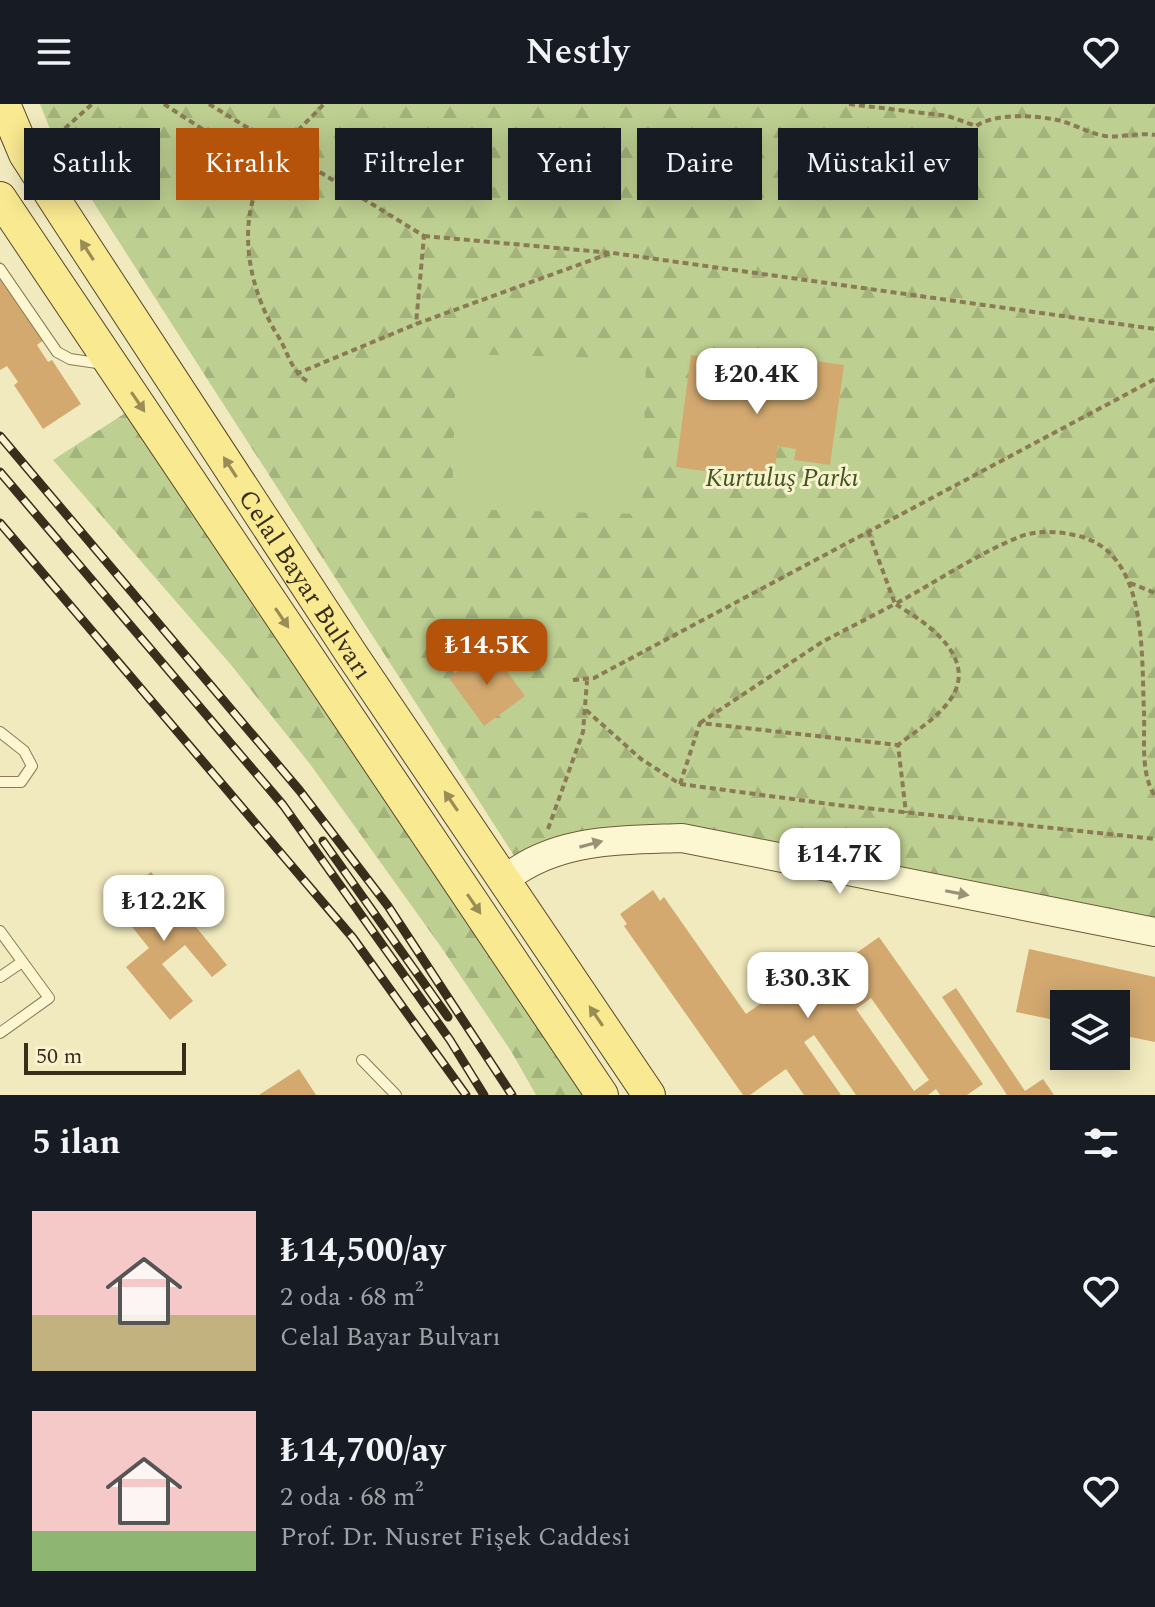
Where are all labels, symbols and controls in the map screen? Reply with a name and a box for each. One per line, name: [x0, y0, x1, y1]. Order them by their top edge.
text: Nestly: [525, 25, 630, 80]
icon: menu: [32, 30, 76, 74]
icon: heart: [1079, 30, 1123, 74]
chip: Satılık: [24, 128, 160, 200]
chip: Kiralık: [176, 128, 319, 200]
chip: Filtreler: [335, 128, 492, 200]
chip: Yeni: [508, 128, 621, 200]
chip: Daire: [637, 128, 762, 200]
chip: Müstakil ev: [778, 128, 978, 200]
one-way arrow: [80, 239, 95, 261]
pin: ₺20.4K: [692, 348, 822, 416]
text: ₺20.4K: [714, 354, 800, 394]
one-way arrow: [130, 392, 145, 413]
one-way arrow: [222, 457, 237, 478]
park label: Kurtuluş Parkı: [705, 458, 859, 498]
street label: Celal Bayar Bulvarı: [228, 482, 382, 688]
one-way arrow: [275, 608, 290, 629]
pin: ₺14.5K: [422, 619, 552, 687]
text: ₺14.5K: [444, 625, 530, 665]
one-way arrow: [444, 790, 459, 811]
pin: ₺14.7K: [775, 828, 905, 896]
text: ₺14.7K: [797, 834, 883, 874]
one-way arrow: [578, 837, 603, 849]
pin: ₺12.2K: [99, 875, 229, 943]
text: ₺12.2K: [121, 881, 207, 921]
one-way arrow: [944, 887, 969, 900]
one-way arrow: [466, 894, 481, 915]
pin: ₺30.3K: [743, 952, 873, 1020]
text: ₺30.3K: [765, 958, 851, 998]
map controls: [1050, 990, 1130, 1070]
button: layers: [1050, 990, 1130, 1070]
one-way arrow: [589, 1006, 604, 1027]
scale bar: [24, 1039, 186, 1075]
text: 50 m: [36, 1040, 82, 1073]
text: 5 ilan: [32, 1117, 121, 1169]
icon: filters: [1079, 1121, 1123, 1165]
text: ₺14,500/ay: [280, 1225, 445, 1277]
icon: home: [96, 1243, 192, 1339]
icon: heart: [1079, 1269, 1123, 1313]
text: 2 oda · 68 m²: [280, 1277, 424, 1317]
text: Celal Bayar Bulvarı: [280, 1317, 501, 1357]
text: ₺14,700/ay: [280, 1425, 445, 1477]
icon: home: [96, 1443, 192, 1539]
icon: heart: [1079, 1469, 1123, 1513]
text: 2 oda · 68 m²: [280, 1477, 424, 1517]
text: Prof. Dr. Nusret Fişek Caddesi: [280, 1517, 631, 1557]

